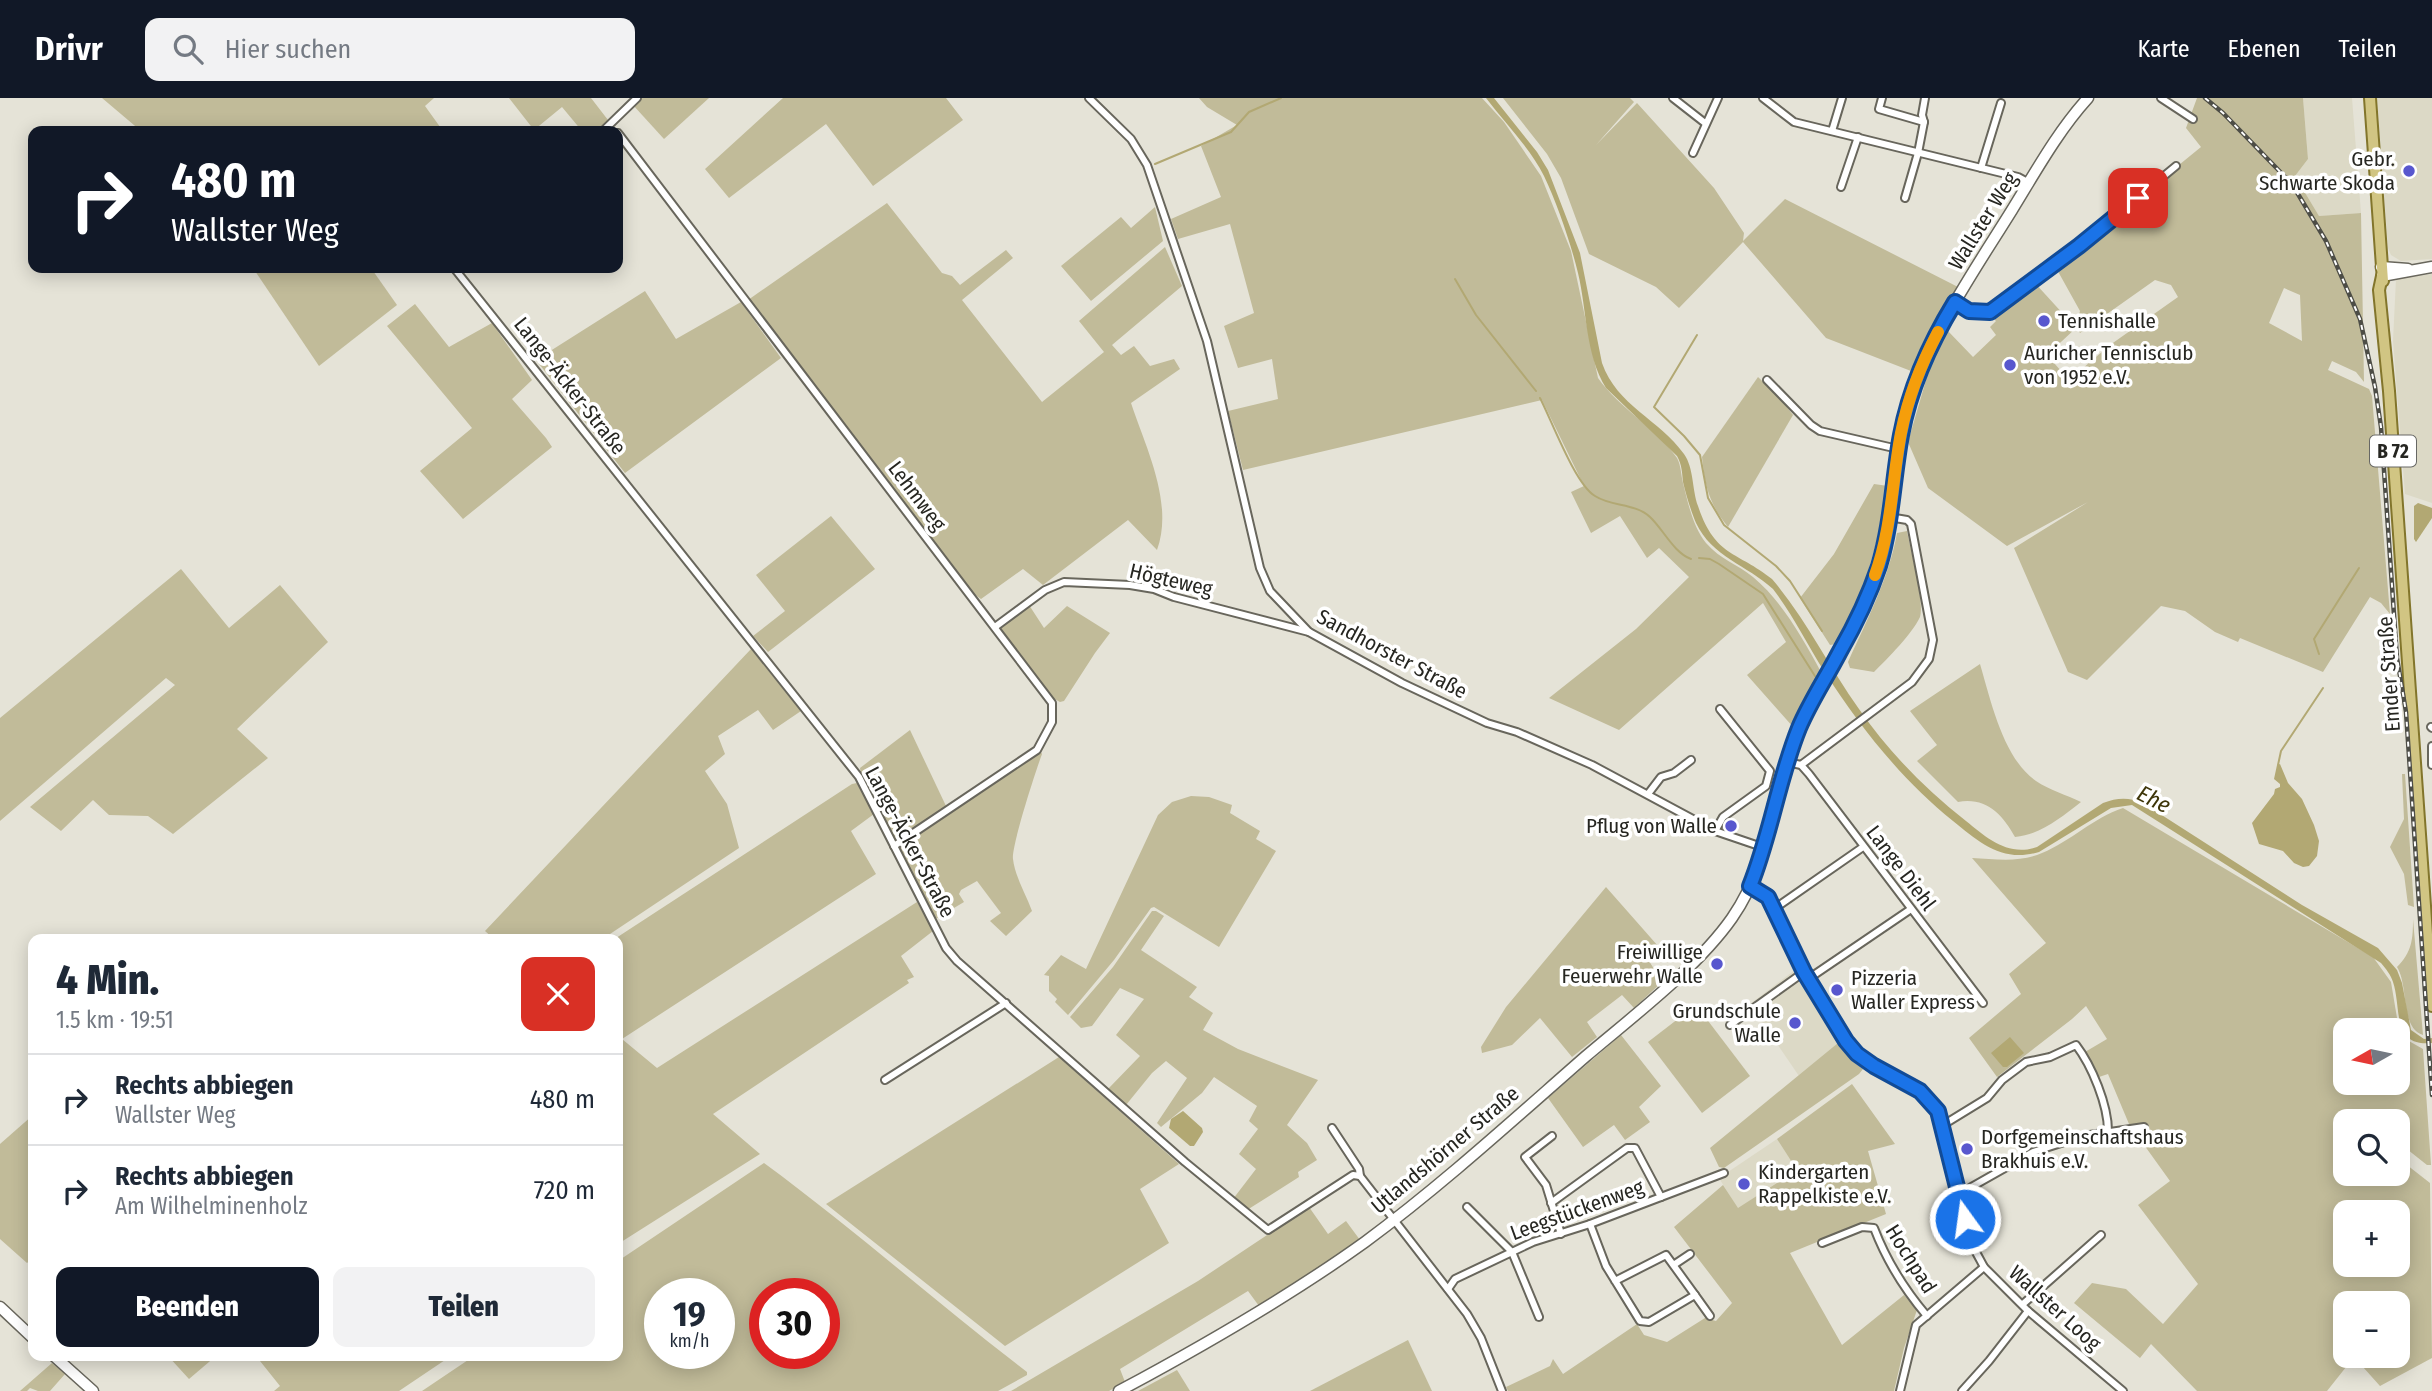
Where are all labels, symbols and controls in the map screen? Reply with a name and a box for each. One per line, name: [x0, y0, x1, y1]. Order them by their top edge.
search box: [145, 18, 635, 81]
text: Drivr: [35, 29, 103, 69]
icon: search: [169, 30, 207, 68]
text: Hier suchen: [225, 34, 351, 65]
text: Karte: [2138, 35, 2190, 63]
text: Ebenen: [2228, 35, 2301, 63]
text: Teilen: [2339, 35, 2397, 63]
place label: Gebr. Schwarte Skoda: [2259, 146, 2395, 196]
text: 480 m: [171, 151, 296, 210]
icon: right: [56, 154, 147, 245]
marker: Gebr. Schwarte Skoda: [2401, 163, 2417, 179]
street label: Wallster Weg: [1943, 167, 2023, 275]
pin: [2108, 168, 2168, 228]
icon: arrive: [2119, 179, 2157, 217]
text: Wallster Weg: [171, 211, 339, 249]
place label: Tennishalle: [2058, 308, 2156, 334]
street label: Lange-Äcker-Straße: [508, 312, 632, 460]
marker: Tennishalle: [2036, 313, 2052, 329]
place label: Auricher Tennisclub von 1952 e.V.: [2024, 340, 2193, 390]
marker: Auricher Tennisclub von 1952 e.V.: [2002, 357, 2018, 373]
road number: B 72: [2370, 436, 2416, 466]
street label: Lehmweg: [882, 456, 952, 536]
street label: Högteweg: [1127, 558, 1215, 602]
street label: Sandhorster Straße: [1313, 604, 1471, 704]
street label: Emder Straße: [2372, 615, 2406, 733]
street label: Lange-Äcker-Straße: [859, 762, 961, 922]
water label: Ehe: [2133, 779, 2176, 819]
place label: Pflug von Walle: [1586, 813, 1717, 839]
marker: Pflug von Walle: [1723, 818, 1739, 834]
street label: Lange Diehl: [1861, 820, 1942, 916]
place label: Freiwillige Feuerwehr Walle: [1561, 939, 1703, 989]
text: 4 Min.: [56, 955, 159, 1005]
marker: Freiwillige Feuerwehr Walle: [1709, 956, 1725, 972]
button: close: [521, 957, 595, 1031]
place label: Pizzeria Waller Express: [1851, 965, 1975, 1015]
marker: Pizzeria Waller Express: [1829, 982, 1845, 998]
place label: Grundschule Walle: [1673, 998, 1781, 1048]
text: 1.5 km · 19:51: [56, 1006, 174, 1034]
marker: Grundschule Walle: [1787, 1015, 1803, 1031]
north arrow: [2333, 1018, 2410, 1096]
map controls: [2333, 1018, 2410, 1368]
text: Rechts abbiegen: [115, 1070, 294, 1101]
icon: right: [56, 1081, 94, 1119]
street label: Utlandshörner Straße: [1366, 1081, 1524, 1219]
text: 480 m: [530, 1084, 595, 1115]
text: Wallster Weg: [115, 1101, 236, 1129]
button: search: [2333, 1109, 2410, 1186]
place label: Dorfgemeinschaftshaus Brakhuis e.V.: [1981, 1124, 2184, 1174]
marker: Dorfgemeinschaftshaus Brakhuis e.V.: [1959, 1141, 1975, 1157]
place label: Kindergarten Rappelkiste e.V.: [1758, 1159, 1891, 1209]
text: Rechts abbiegen: [115, 1161, 294, 1192]
icon: right: [56, 1172, 94, 1210]
street label: Leegstückenweg: [1507, 1174, 1647, 1246]
text: 720 m: [534, 1175, 595, 1206]
marker: Kindergarten Rappelkiste e.V.: [1736, 1176, 1752, 1192]
position arrow: [1928, 1182, 2002, 1256]
text: Am Wilhelminenholz: [115, 1192, 308, 1220]
button: +: [2333, 1200, 2410, 1277]
street label: Hochpad: [1880, 1220, 1942, 1298]
street label: Wallster Loog: [2003, 1260, 2107, 1356]
button: Beenden: [56, 1267, 319, 1347]
button: Teilen: [333, 1267, 595, 1347]
speed limit sign: 30: [749, 1278, 840, 1369]
button: −: [2333, 1291, 2410, 1368]
text: 19: [673, 1293, 706, 1335]
text: km/h: [669, 1330, 710, 1352]

